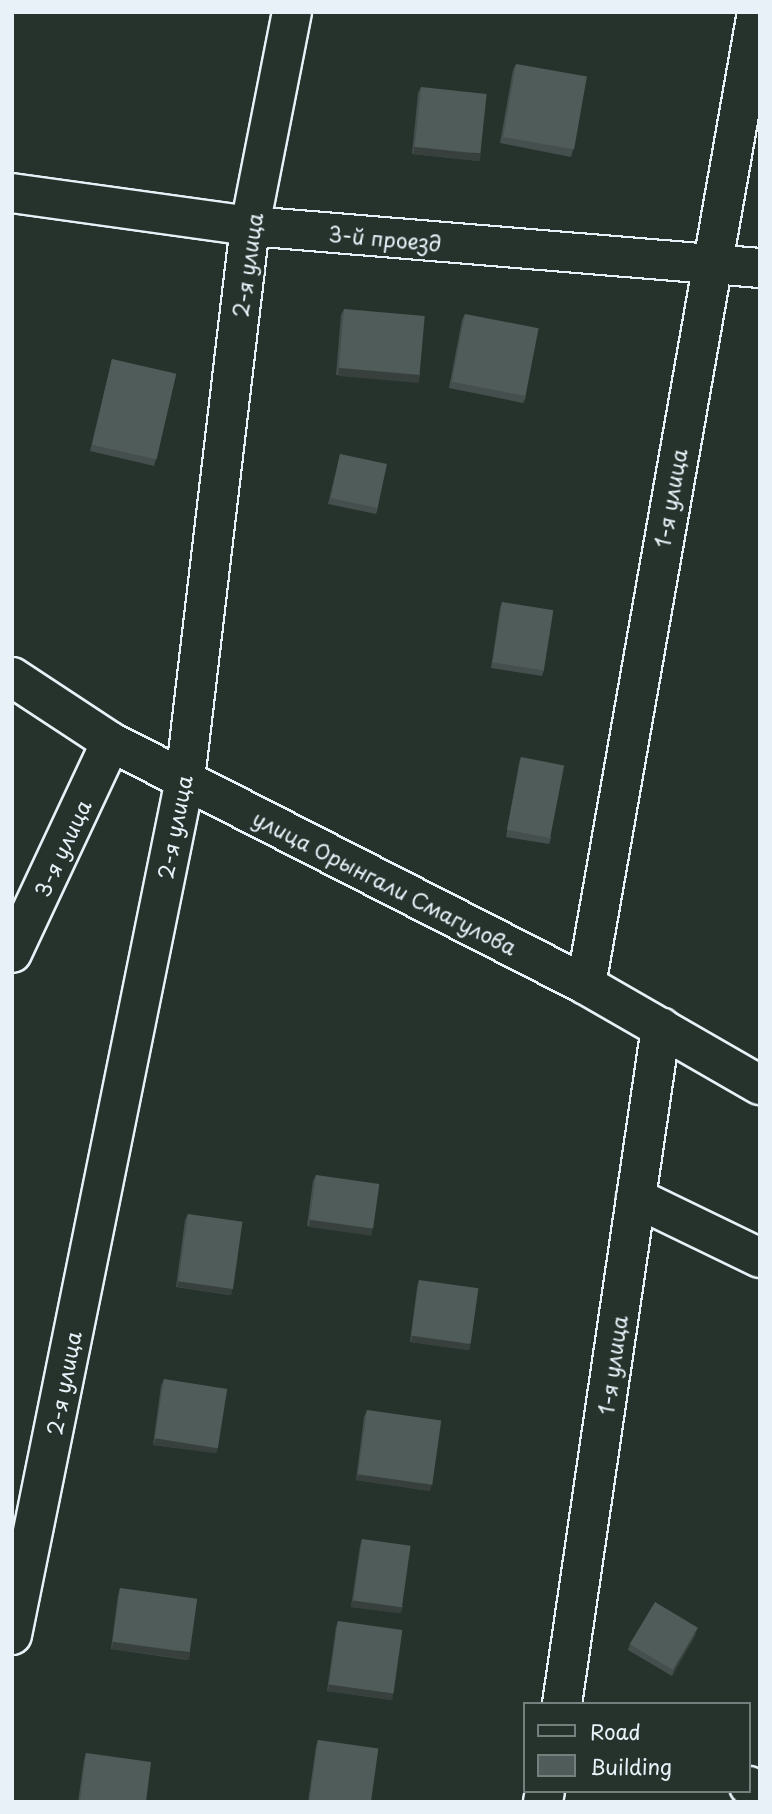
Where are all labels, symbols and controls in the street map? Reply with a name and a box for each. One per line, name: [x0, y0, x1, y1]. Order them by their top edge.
street label: 2-я улица: [227, 211, 267, 319]
street label: 3-й проезд: [327, 220, 443, 256]
street label: 1-я улица: [649, 446, 691, 550]
street label: 2-я улица: [152, 773, 196, 881]
street label: 3-я улица: [28, 795, 96, 901]
street label: улица Орынгали Смагулова: [248, 804, 522, 960]
street label: 1-я улица: [593, 1313, 631, 1417]
street label: 2-я улица: [41, 1329, 85, 1437]
legend: [524, 1702, 751, 1793]
text: Road: [590, 1715, 641, 1747]
text: Building: [590, 1750, 672, 1782]

